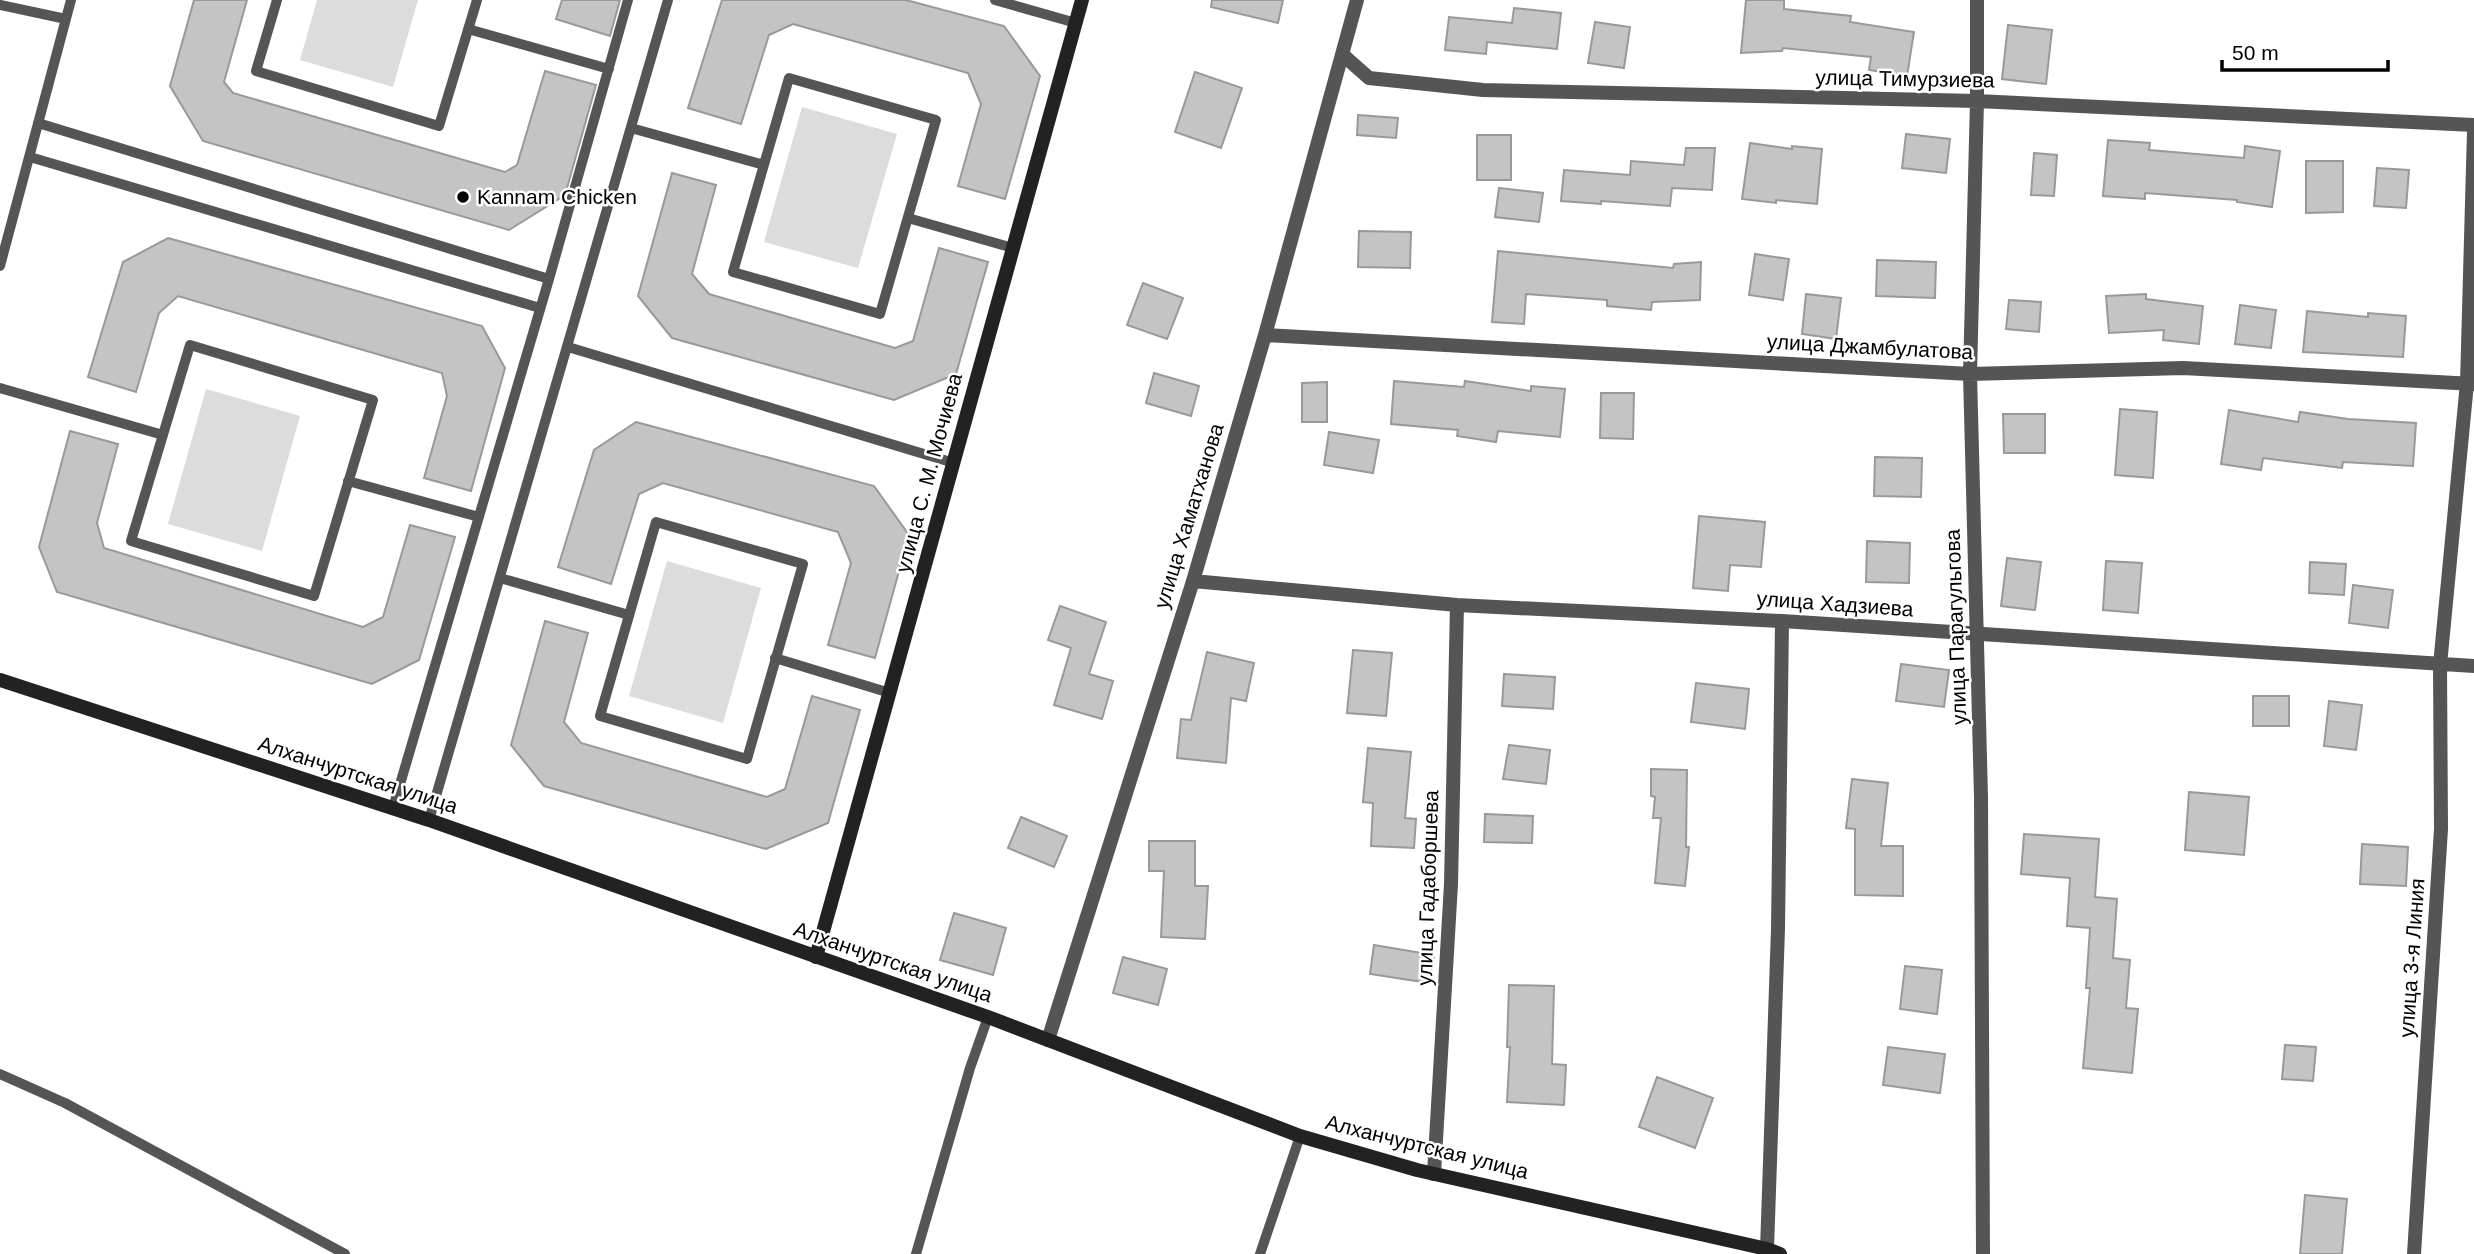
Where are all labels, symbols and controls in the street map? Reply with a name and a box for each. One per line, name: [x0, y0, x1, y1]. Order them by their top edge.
scale bar: [2222, 28, 2388, 72]
text: 50 m: [2232, 41, 2279, 64]
street label: улица Тимурзиева: [1815, 65, 1995, 92]
place label: Kannam Chicken: [477, 185, 637, 208]
marker: Kannam Chicken: [455, 189, 471, 205]
street label: улица Джамбулатова: [1766, 330, 1974, 363]
street label: улица С. М. Мочиева: [891, 370, 966, 575]
street label: улица Хаматханова: [1149, 420, 1228, 611]
street label: улица Парагульгова: [1941, 528, 1970, 725]
street label: улица Хадзиева: [1756, 587, 1915, 620]
street label: Алханчуртская улица: [256, 731, 461, 818]
street label: улица Гадаборшева: [1413, 789, 1442, 986]
street label: улица 3-я Линия: [2394, 878, 2429, 1038]
street label: Алханчуртская улица: [791, 917, 996, 1006]
street label: Алханчуртская улица: [1323, 1110, 1531, 1183]

